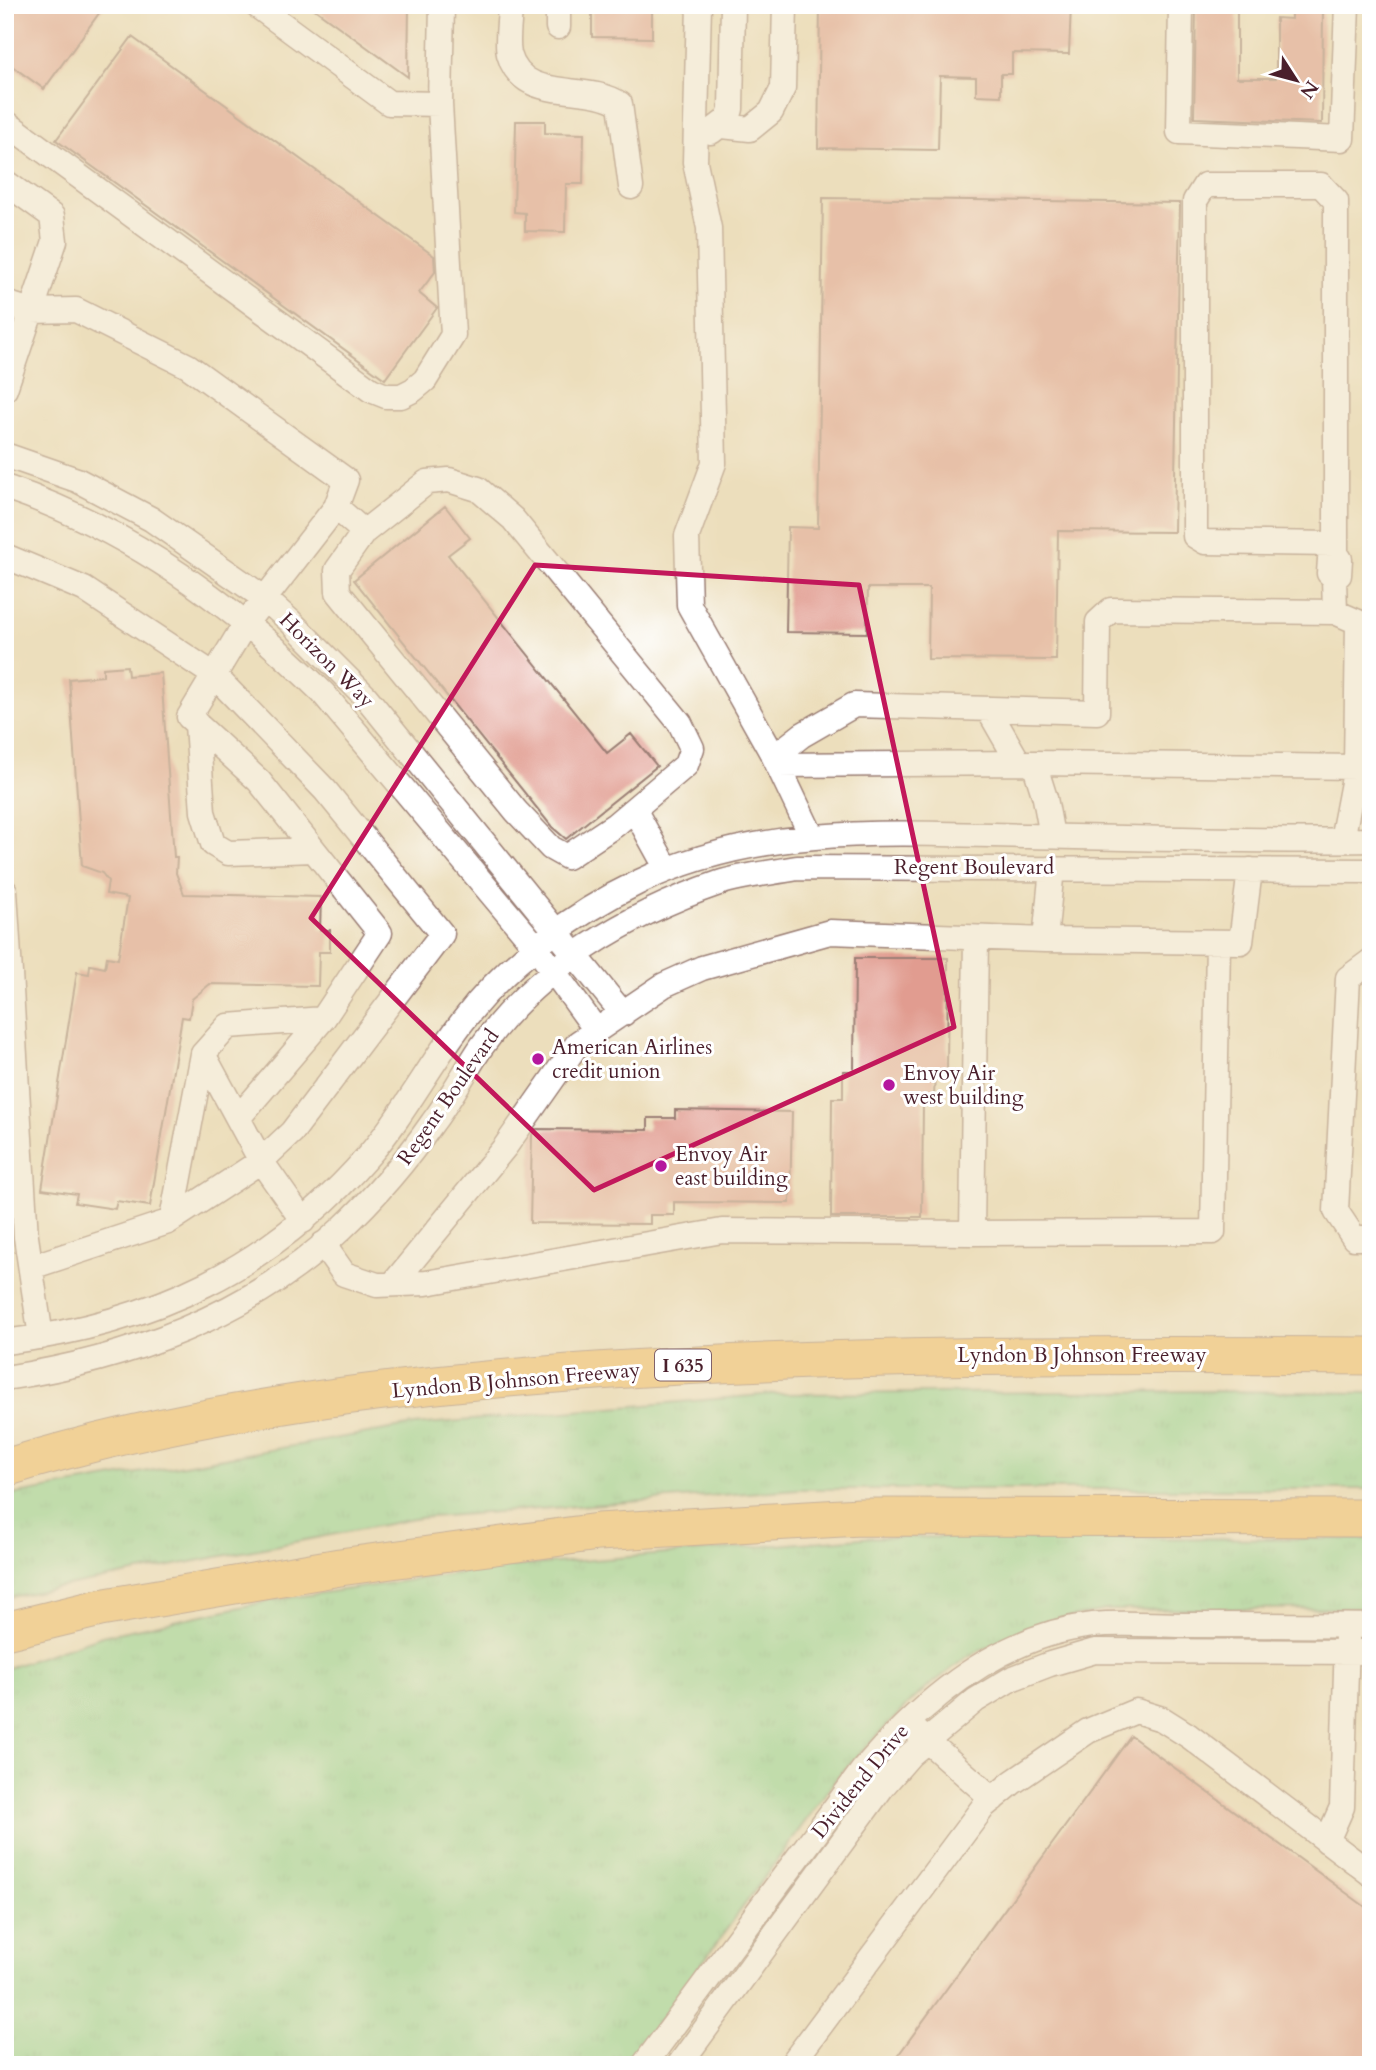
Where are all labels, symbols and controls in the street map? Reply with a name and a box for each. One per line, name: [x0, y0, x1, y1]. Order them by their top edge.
north arrow: [1260, 46, 1330, 116]
text: N: [1293, 75, 1324, 104]
street label: Horizon Way: [272, 606, 381, 715]
street label: Regent Boulevard: [894, 853, 1054, 882]
street label: Regent Boulevard: [391, 1023, 506, 1171]
place label: American Airlines credit union: [552, 1033, 712, 1086]
marker: American Airlines credit union: [530, 1051, 546, 1067]
place label: Envoy Air west building: [903, 1059, 1024, 1112]
marker: Envoy Air west building: [881, 1077, 897, 1093]
place label: Envoy Air east building: [675, 1140, 788, 1193]
marker: Envoy Air east building: [653, 1158, 669, 1174]
street label: Lyndon B Johnson Freeway: [957, 1341, 1207, 1370]
road number: I 635: [655, 1350, 711, 1380]
street label: Lyndon B Johnson Freeway: [391, 1355, 641, 1406]
street label: Dividend Drive: [805, 1718, 916, 1845]

